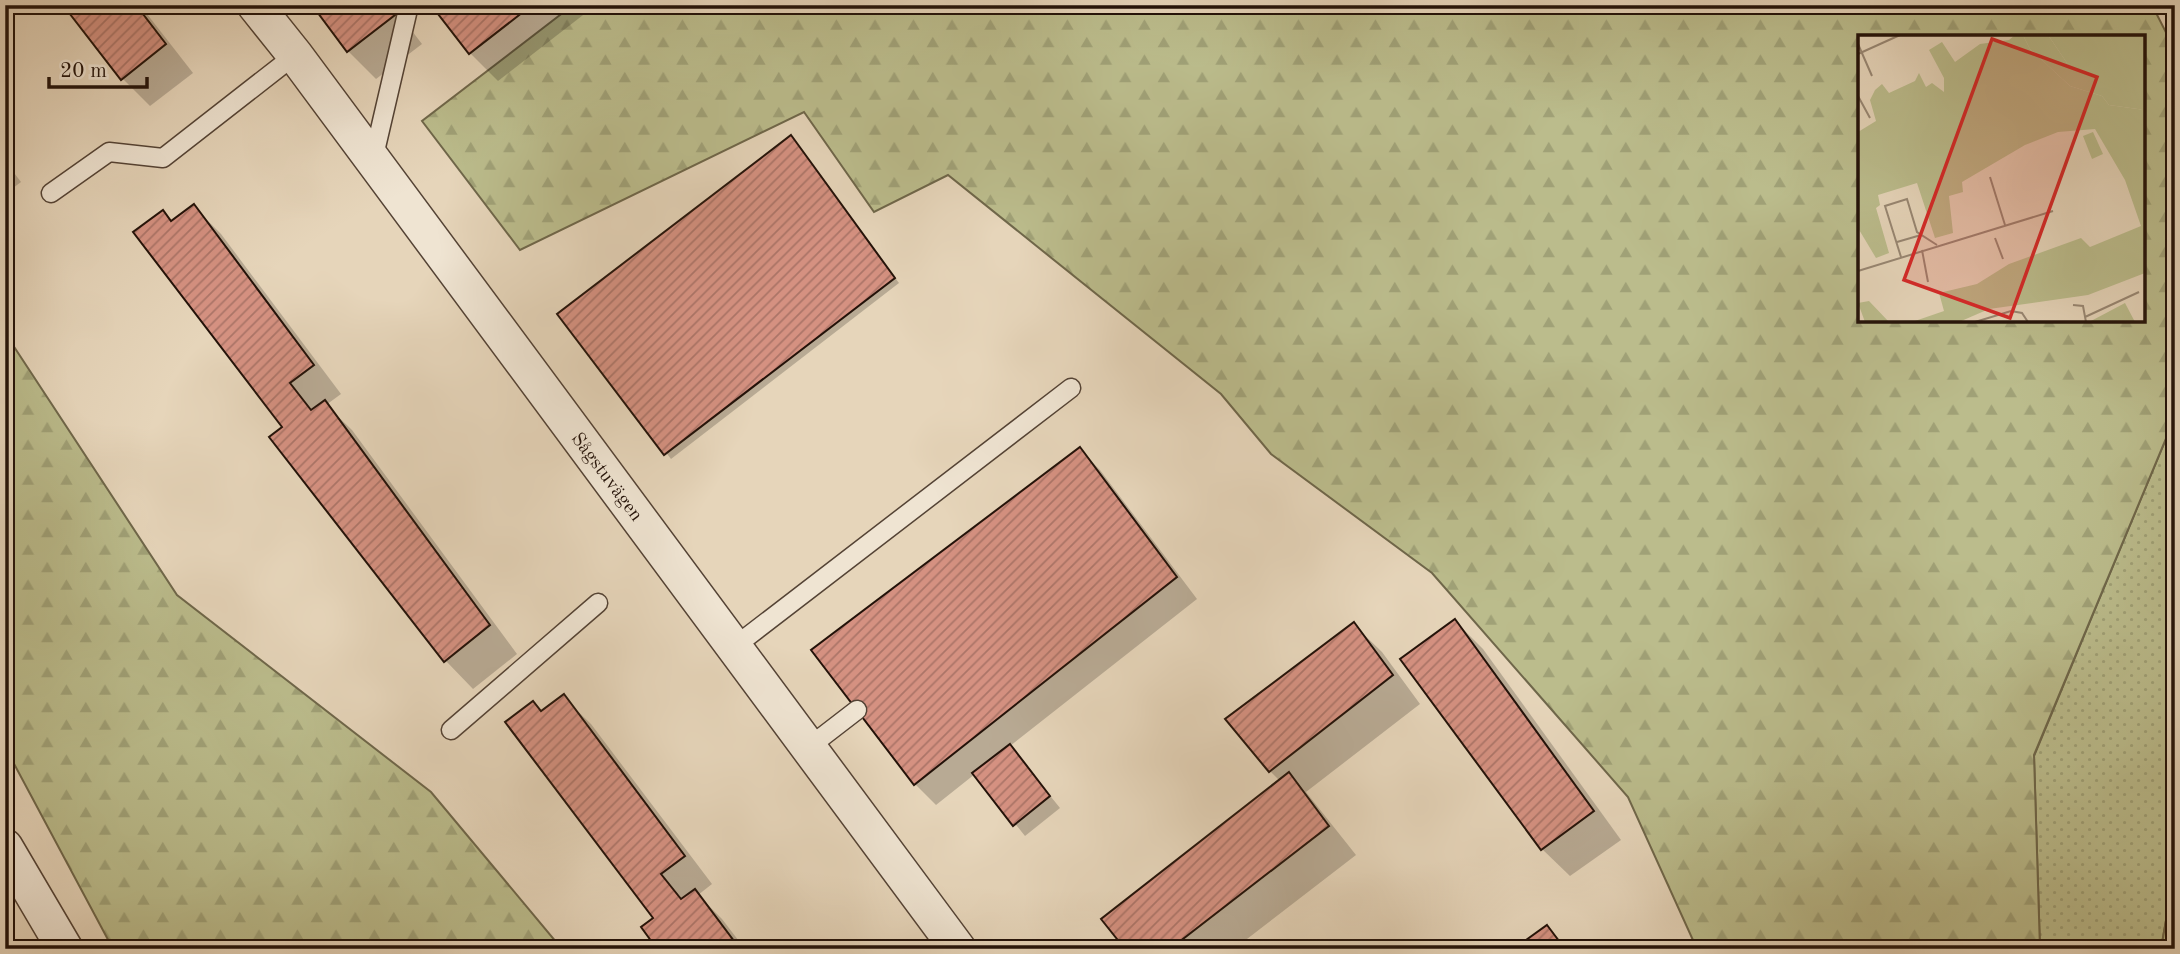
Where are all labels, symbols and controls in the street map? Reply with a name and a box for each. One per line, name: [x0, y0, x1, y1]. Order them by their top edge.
inset map: [1858, 35, 2145, 322]
scale bar: [49, 46, 147, 90]
text: 20 m: [60, 61, 107, 82]
street label: Sågstuvägen: [567, 430, 645, 525]

